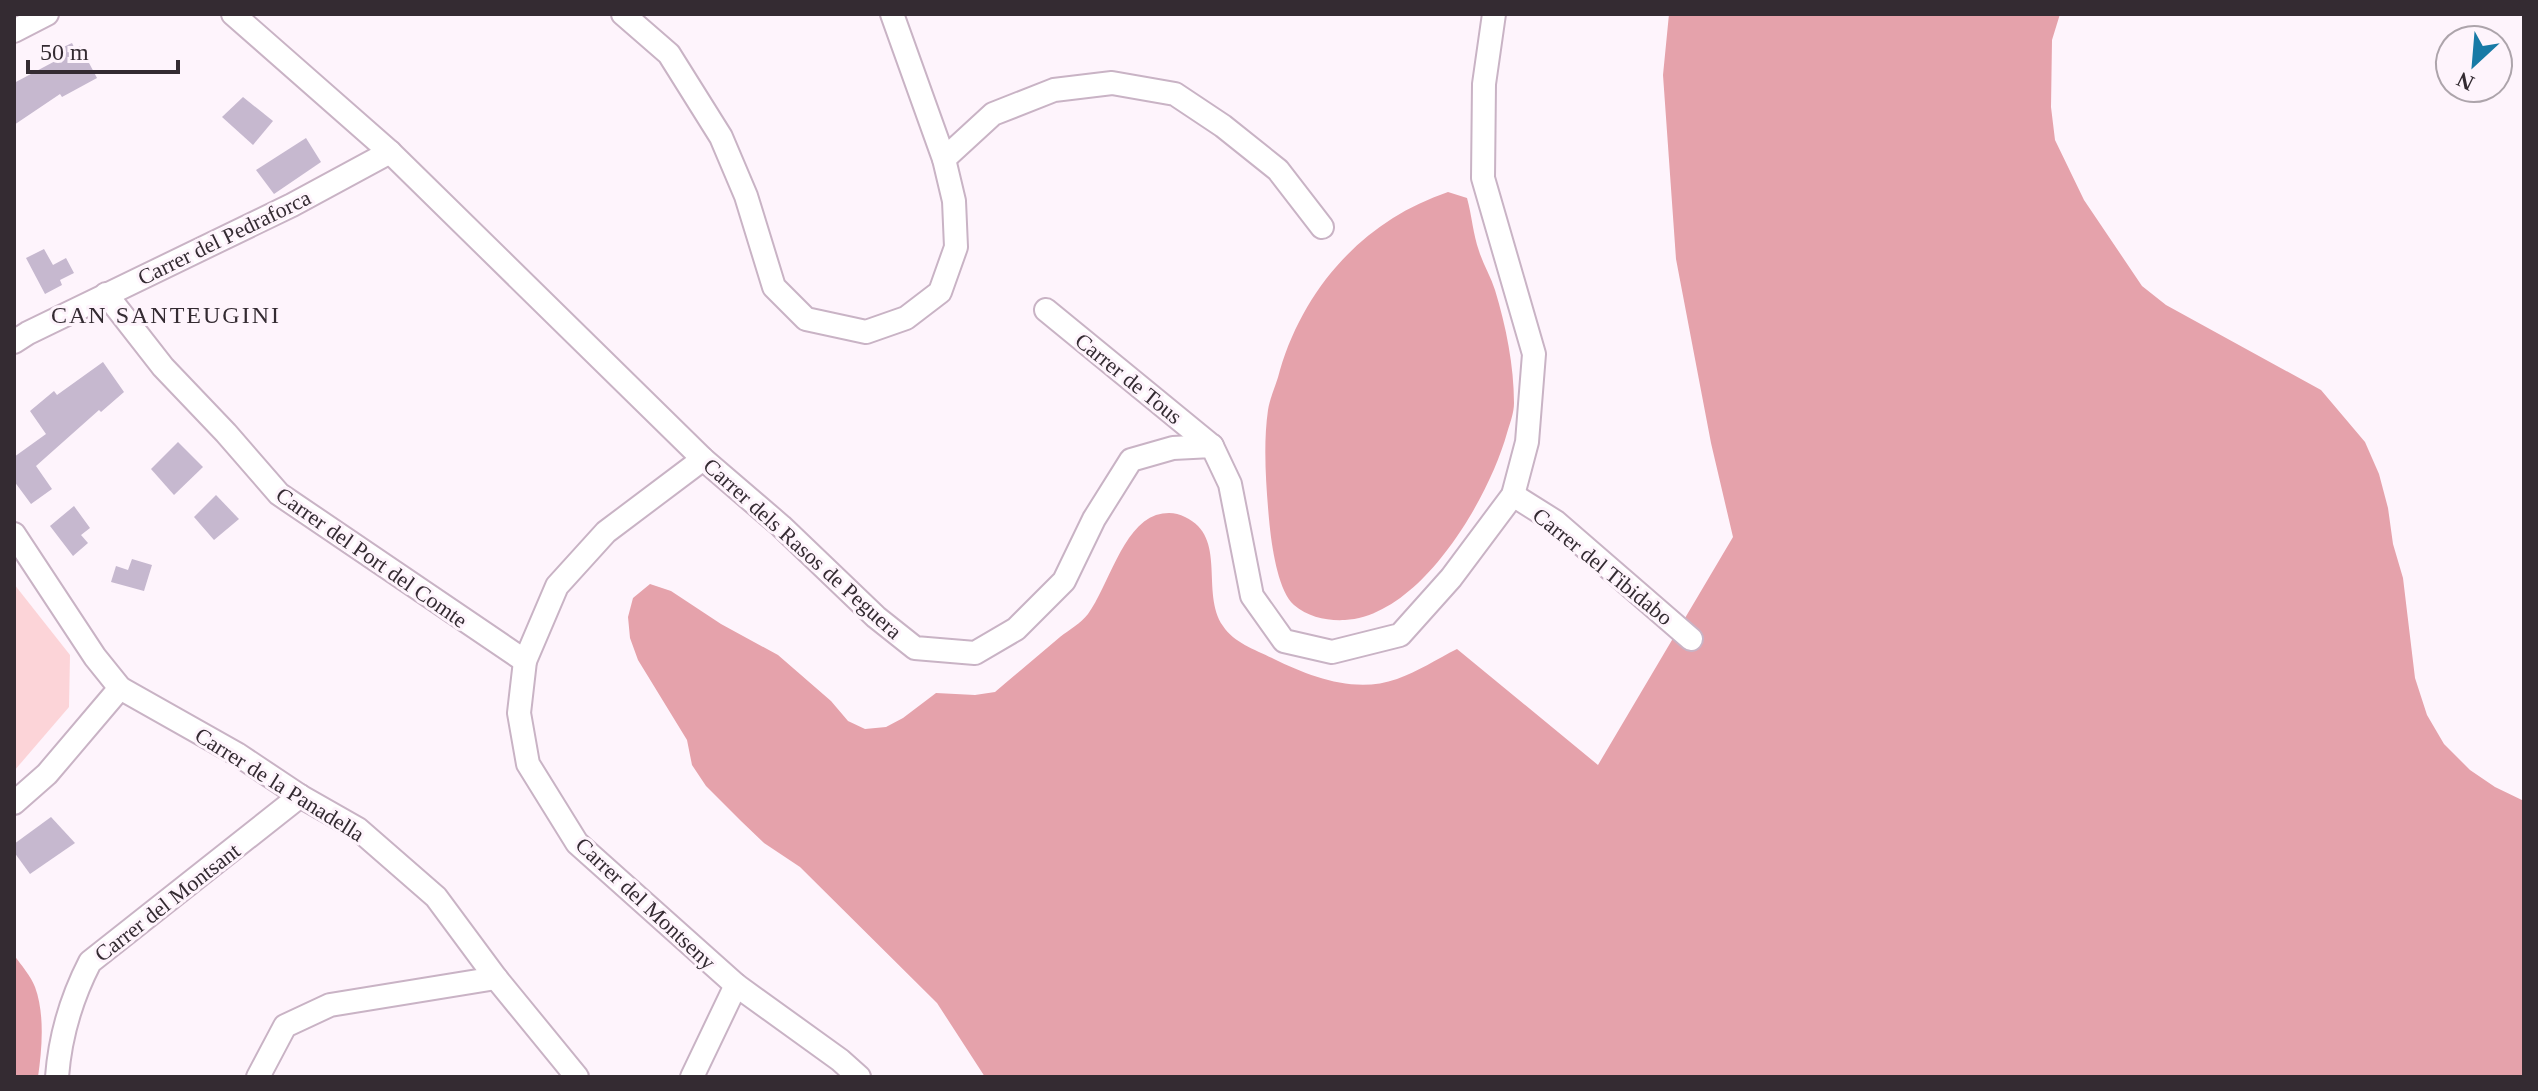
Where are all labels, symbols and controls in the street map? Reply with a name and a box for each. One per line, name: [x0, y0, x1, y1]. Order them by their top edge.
scale bar: [28, 24, 178, 74]
north arrow: [2434, 24, 2514, 104]
text: 50 m: [40, 39, 89, 65]
text: N: [2453, 67, 2478, 96]
street label: Carrer del Pedraforca: [134, 185, 315, 290]
district label: CAN SANTEUGINI: [51, 302, 281, 328]
street label: Carrer de Tous: [1070, 328, 1187, 429]
street label: Carrer dels Rasos de Peguera: [699, 453, 907, 644]
street label: Carrer del Port del Comte: [271, 482, 472, 633]
street label: Carrer del Tibidabo: [1528, 502, 1678, 630]
street label: Carrer de la Panadella: [190, 722, 369, 847]
street label: Carrer del Montseny: [571, 832, 721, 975]
street label: Carrer del Montsant: [90, 838, 245, 967]

